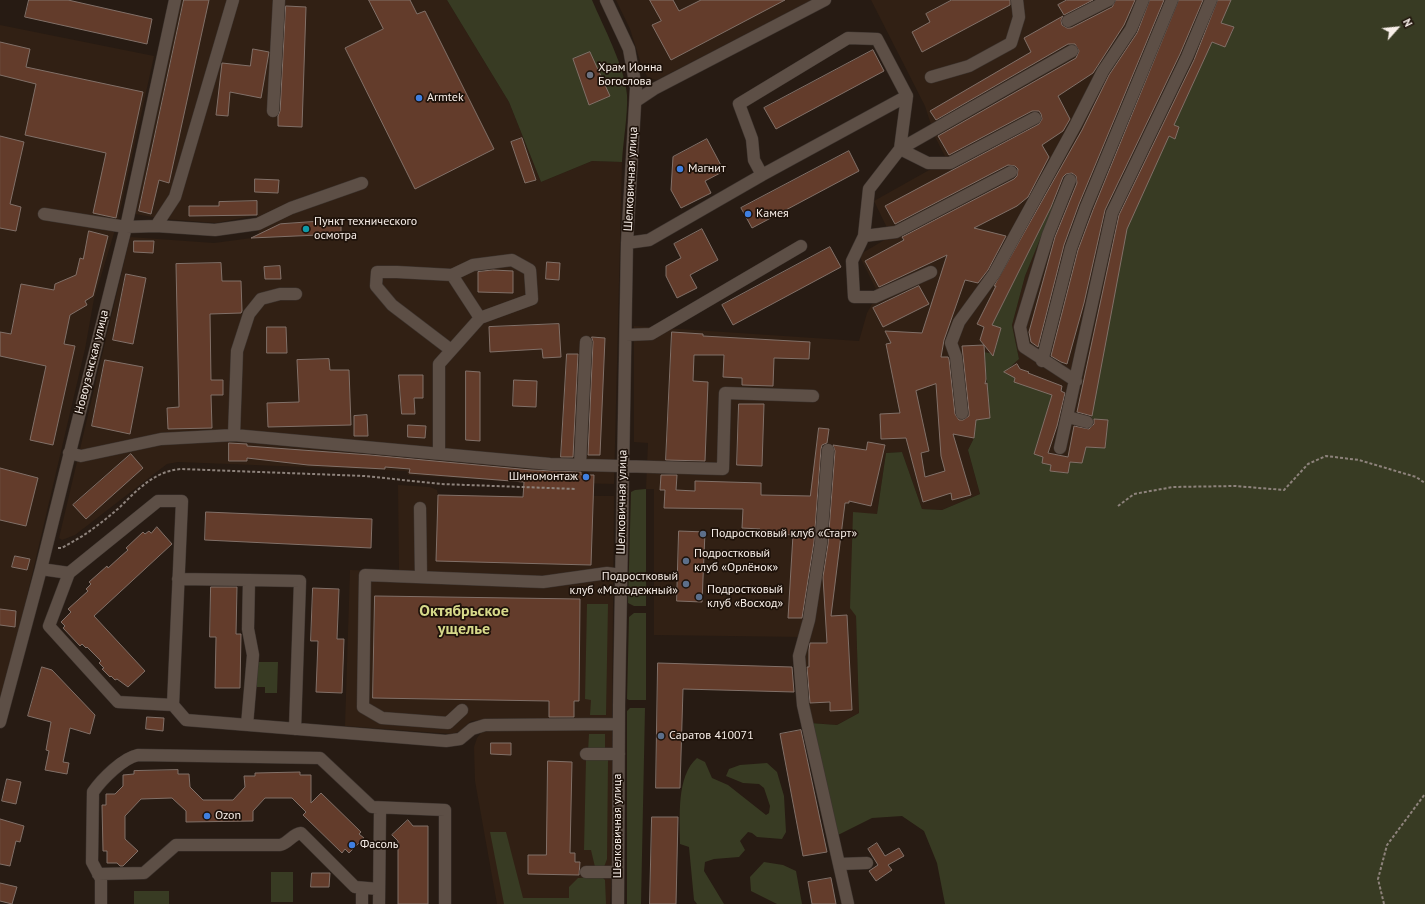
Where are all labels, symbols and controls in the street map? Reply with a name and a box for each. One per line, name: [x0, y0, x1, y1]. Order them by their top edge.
north arrow: [1377, 8, 1417, 48]
text: N: [1400, 16, 1416, 29]
place label: Храм Ионна Богослова: [598, 61, 662, 89]
marker: Храм Ионна Богослова: [585, 70, 595, 80]
place label: Armtek: [427, 91, 464, 105]
marker: Armtek: [414, 93, 424, 103]
street label: Шелковичная улица: [621, 126, 641, 232]
place label: Магнит: [688, 162, 726, 176]
marker: Магнит: [675, 164, 685, 174]
place label: Камея: [756, 207, 789, 221]
marker: Камея: [743, 209, 753, 219]
place label: Пункт технического осмотра: [314, 215, 417, 243]
marker: Пункт технического осмотра: [301, 224, 311, 234]
street label: Новоузенская улица: [72, 308, 112, 416]
street label: Шелковичная улица: [614, 450, 630, 554]
place label: Шиномонтаж: [509, 470, 578, 484]
marker: Шиномонтаж: [581, 472, 591, 482]
place label: Подростковый клуб «Старт»: [711, 527, 857, 541]
marker: Подростковый клуб «Старт»: [698, 529, 708, 539]
place label: Подростковый клуб «Орлёнок»: [694, 547, 778, 575]
marker: Подростковый клуб «Орлёнок»: [681, 556, 691, 566]
place label: Подростковый клуб «Молодежный»: [570, 570, 678, 598]
marker: Подростковый клуб «Молодежный»: [681, 579, 691, 589]
place label: Подростковый клуб «Восход»: [707, 583, 783, 611]
marker: Подростковый клуб «Восход»: [694, 592, 704, 602]
district label: Октябрьское ущелье: [419, 601, 509, 639]
place label: Саратов 410071: [669, 729, 754, 743]
marker: Саратов 410071: [656, 731, 666, 741]
street label: Шелковичная улица: [611, 774, 625, 878]
place label: Ozon: [215, 809, 241, 823]
marker: Ozon: [202, 811, 212, 821]
place label: Фасоль: [360, 838, 398, 852]
marker: Фасоль: [347, 840, 357, 850]

